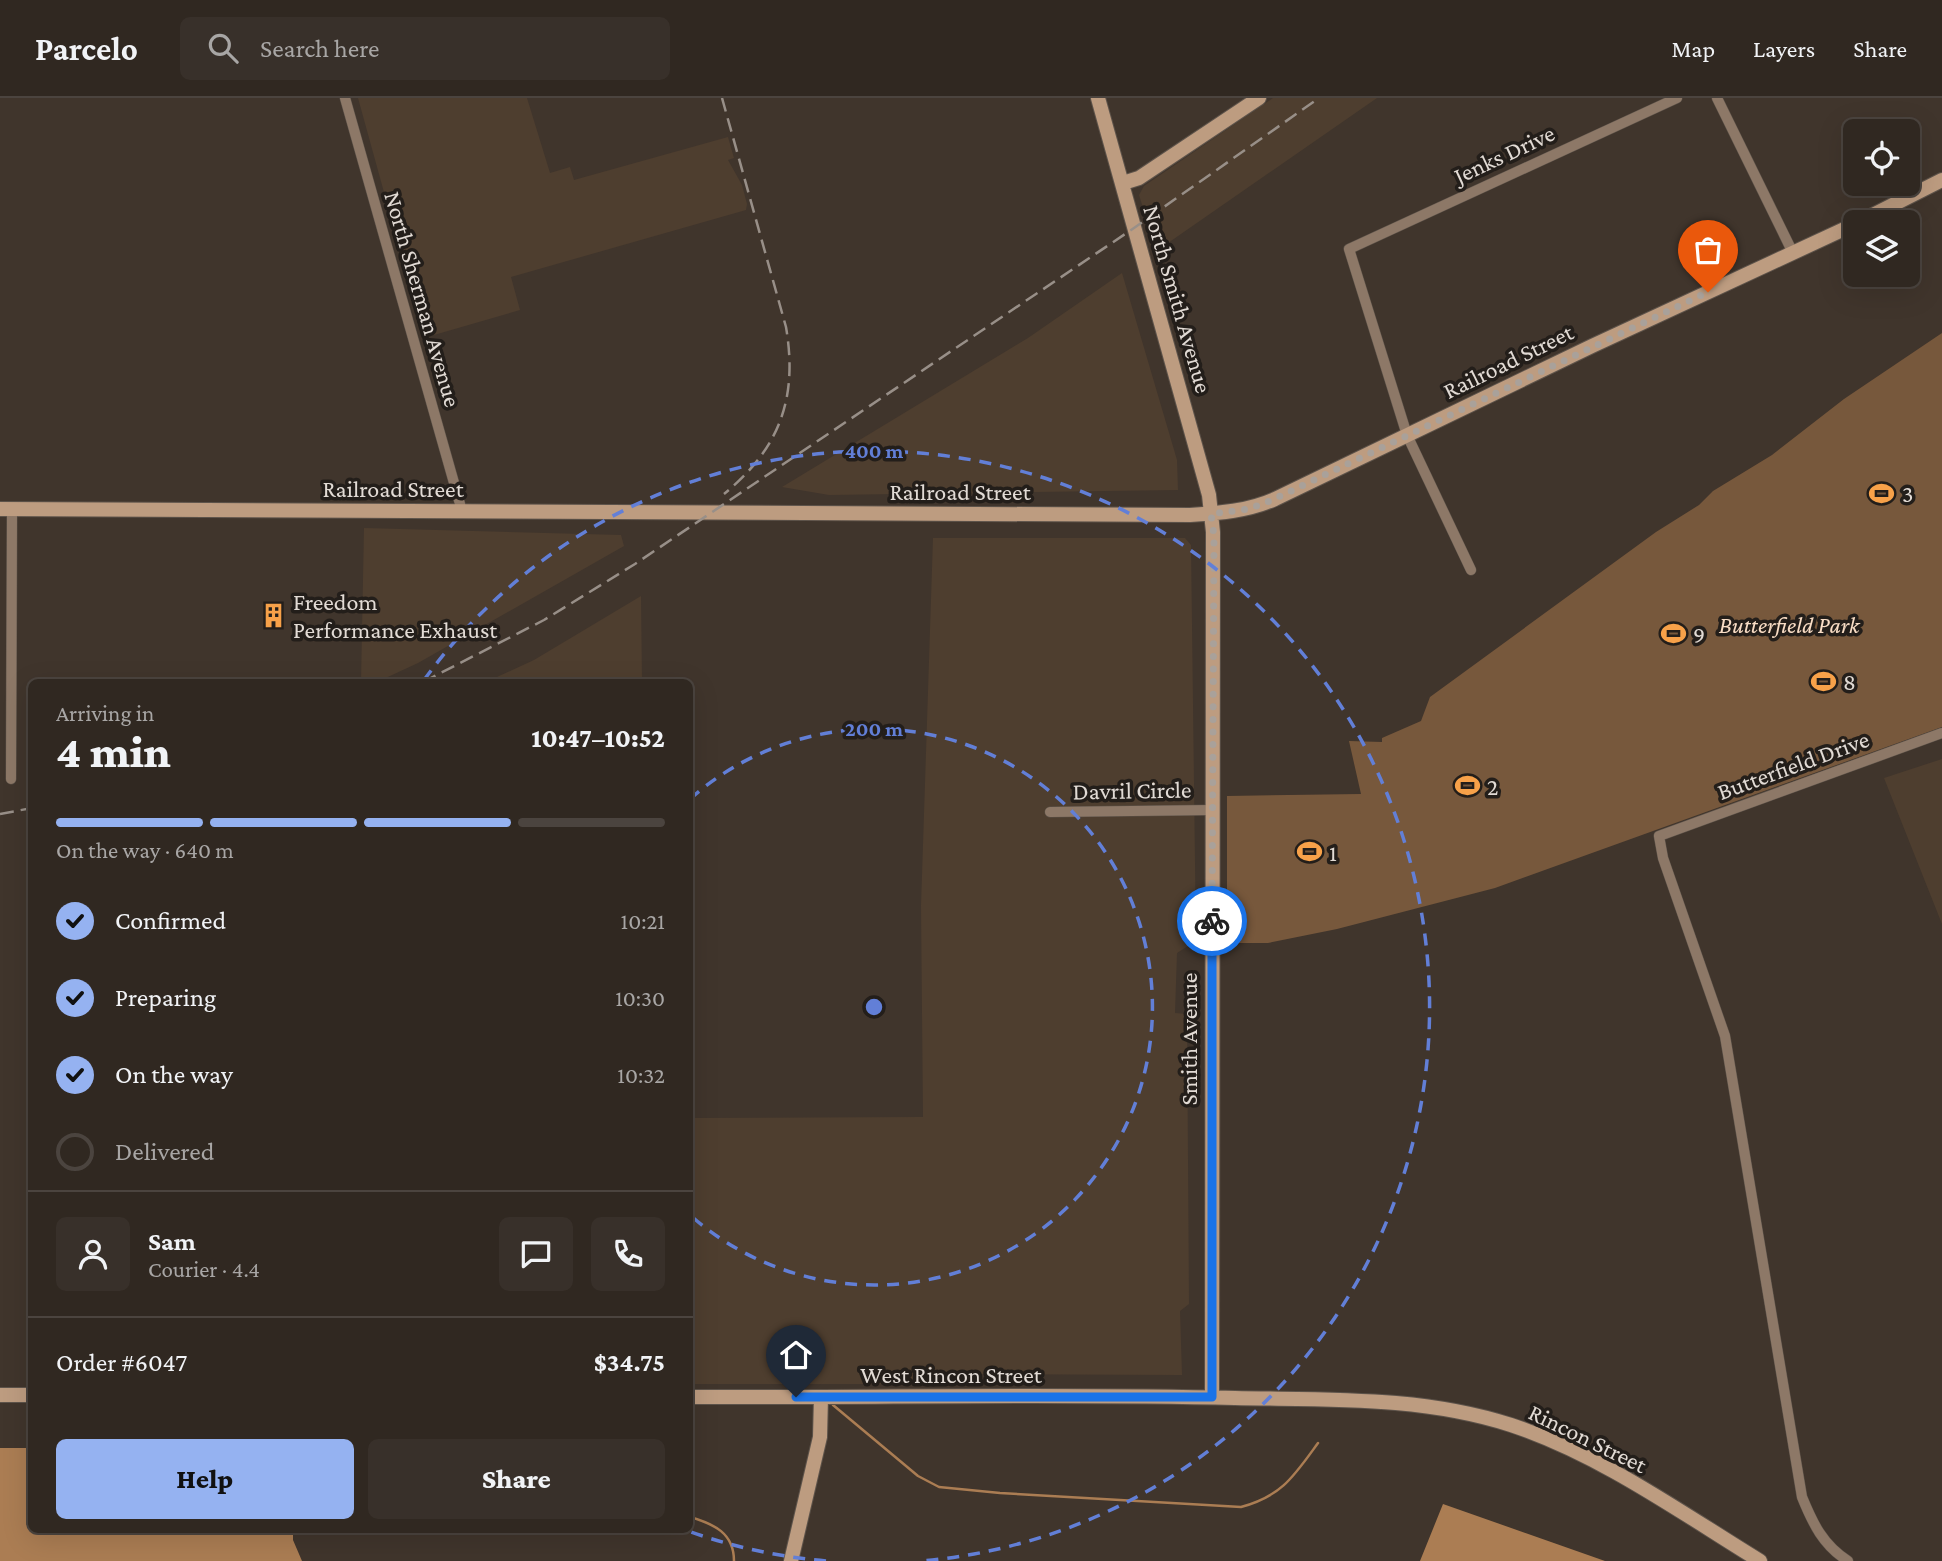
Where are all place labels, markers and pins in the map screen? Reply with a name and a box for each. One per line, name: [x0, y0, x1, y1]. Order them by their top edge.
pin: [1678, 220, 1738, 292]
sports icon: 3: [1868, 479, 1896, 507]
place label: 3: [1902, 480, 1913, 507]
place label: Freedom Performance Exhaust: [293, 588, 498, 643]
building icon: Freedom Performance Exhaust: [259, 601, 287, 629]
sports icon: 9: [1659, 620, 1687, 648]
place label: 9: [1693, 621, 1705, 648]
sports icon: 8: [1809, 667, 1837, 695]
place label: 8: [1843, 668, 1856, 695]
sports icon: 2: [1453, 772, 1481, 800]
place label: 2: [1487, 773, 1498, 800]
sports icon: 1: [1295, 838, 1323, 866]
place label: 1: [1329, 839, 1337, 866]
centre of rings: [862, 995, 886, 1019]
pin: [766, 1325, 826, 1397]

